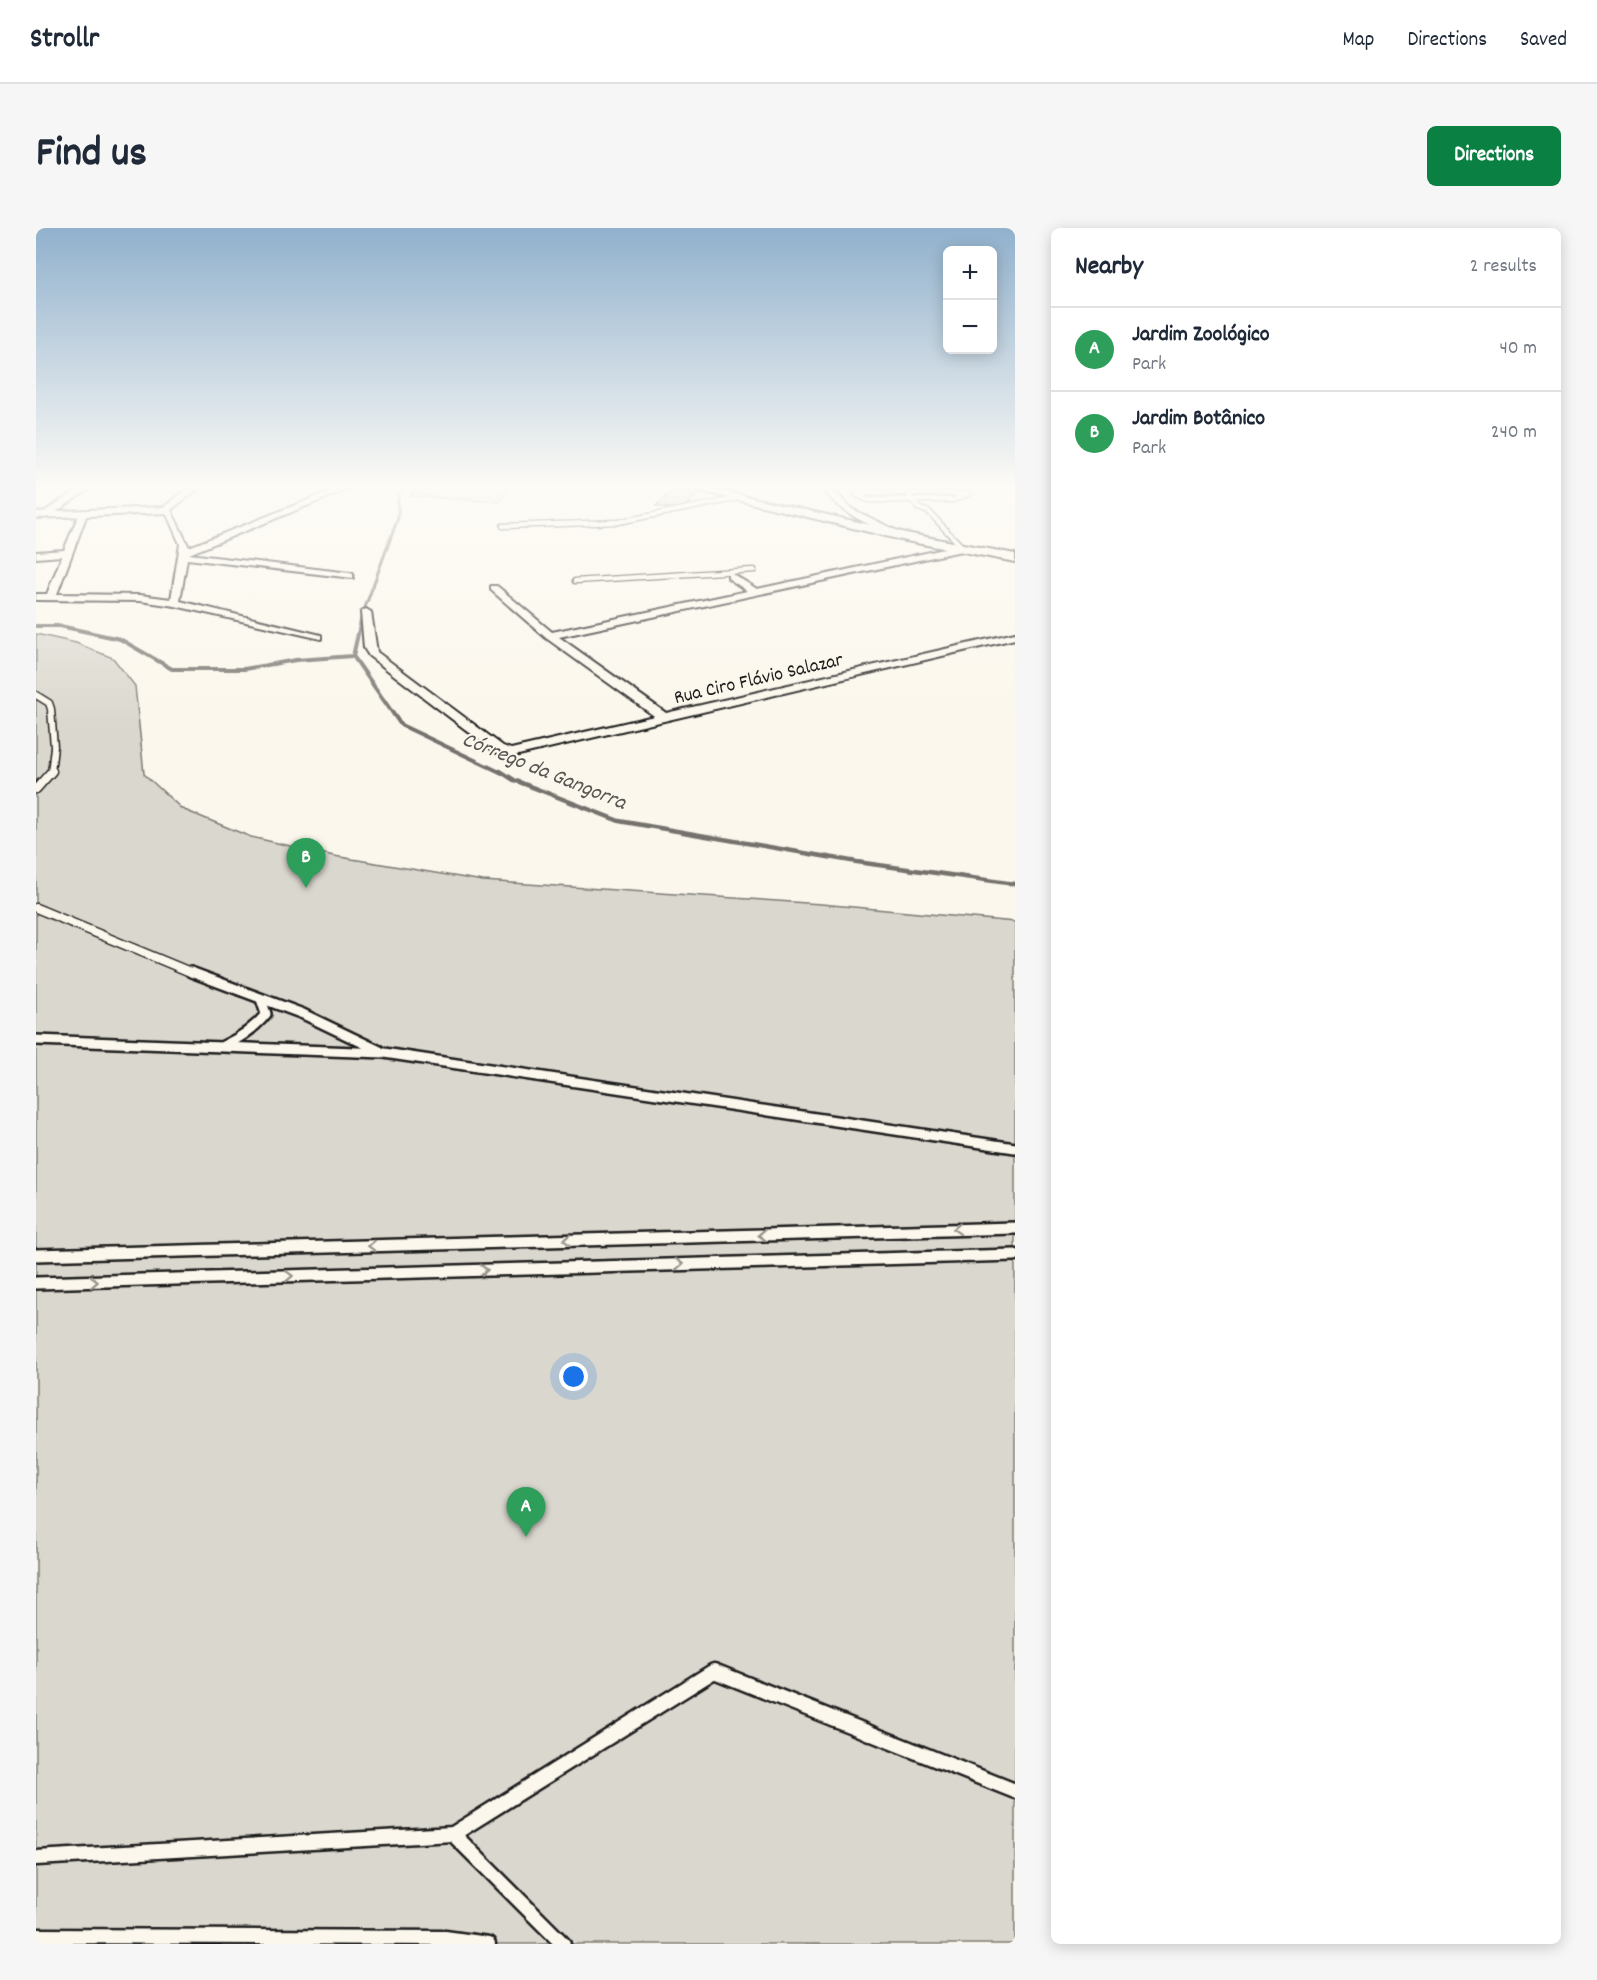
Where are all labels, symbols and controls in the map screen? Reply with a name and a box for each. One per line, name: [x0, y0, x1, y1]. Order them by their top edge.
text: Strollr: [30, 21, 99, 61]
text: Map: [1343, 26, 1374, 56]
text: Directions: [1407, 26, 1487, 56]
text: Saved: [1520, 26, 1567, 56]
text: Find us: [36, 126, 147, 186]
button: Directions: [1427, 126, 1561, 186]
map controls: [943, 246, 997, 354]
button: +: [943, 246, 997, 300]
text: Nearby: [1075, 249, 1143, 286]
text: 2 results: [1470, 253, 1537, 281]
button: −: [943, 300, 997, 354]
text: Jardim Zoológico: [1132, 320, 1270, 351]
text: A: [1089, 335, 1100, 363]
text: 40 m: [1499, 335, 1537, 363]
text: Park: [1132, 351, 1166, 379]
text: Jardim Botânico: [1132, 404, 1265, 435]
text: B: [1090, 419, 1099, 447]
text: 240 m: [1491, 419, 1537, 447]
text: Park: [1132, 435, 1166, 463]
street label: Rua Ciro Flávio Salazar: [671, 647, 846, 713]
water label: Córrego da Gangorra: [457, 725, 632, 820]
pin: B: [286, 838, 326, 888]
one-way arrow: [952, 1223, 961, 1236]
one-way arrow: [757, 1228, 766, 1241]
one-way arrow: [562, 1234, 571, 1247]
one-way arrow: [367, 1239, 376, 1252]
one-way arrow: [675, 1258, 684, 1271]
one-way arrow: [480, 1264, 489, 1276]
one-way arrow: [285, 1270, 294, 1282]
one-way arrow: [90, 1275, 99, 1288]
your location: [559, 1362, 588, 1391]
pin: A: [506, 1488, 546, 1537]

